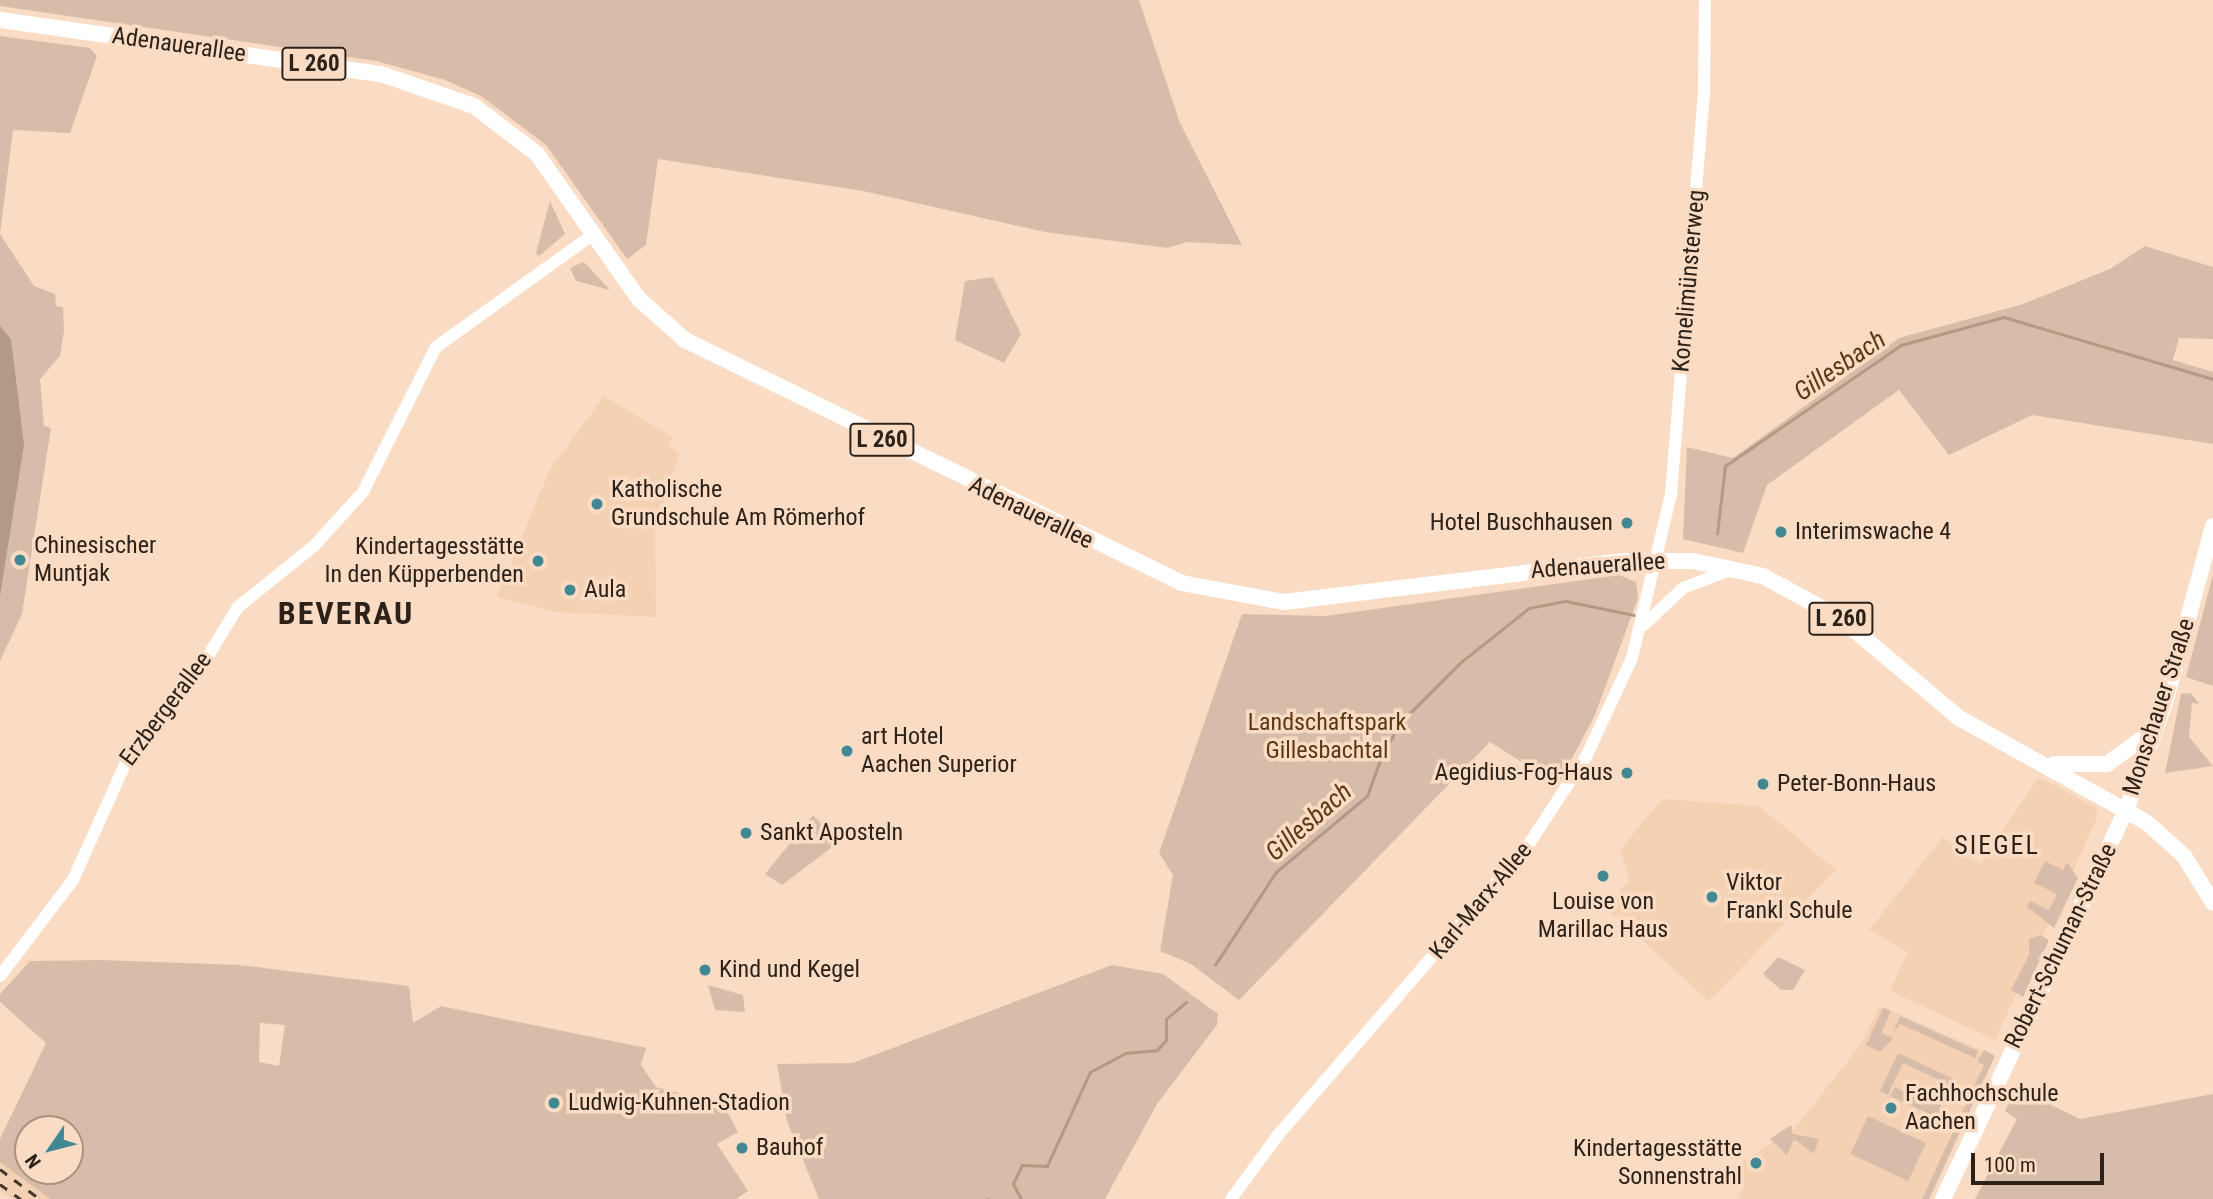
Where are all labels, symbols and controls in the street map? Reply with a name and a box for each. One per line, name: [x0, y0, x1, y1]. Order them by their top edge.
street label: Adenauerallee: [110, 21, 248, 69]
road number: L 260: [281, 44, 347, 83]
street label: Kornelimünsterweg: [1667, 189, 1711, 373]
water label: Gillesbach: [1788, 324, 1892, 408]
road number: L 260: [849, 420, 915, 460]
street label: Adenauerallee: [964, 471, 1098, 555]
place label: Katholische Grundschule Am Römerhof: [611, 476, 865, 532]
marker: Katholische Grundschule Am Römerhof: [589, 496, 605, 512]
place label: Hotel Buschhausen: [1430, 509, 1613, 537]
marker: Hotel Buschhausen: [1619, 515, 1635, 531]
place label: Interimswache 4: [1795, 518, 1951, 546]
marker: Interimswache 4: [1773, 524, 1789, 540]
place label: Chinesischer Muntjak: [34, 532, 156, 588]
place label: Kindertagesstätte In den Küpperbenden: [324, 533, 524, 589]
street label: Adenauerallee: [1530, 547, 1666, 585]
marker: Chinesischer Muntjak: [12, 552, 28, 568]
marker: Kindertagesstätte In den Küpperbenden: [530, 553, 546, 569]
place label: Aula: [584, 576, 626, 604]
marker: Aula: [562, 582, 578, 598]
district label: BEVERAU: [279, 594, 413, 632]
road number: L 260: [1808, 600, 1874, 638]
street label: Monschauer Straße: [2117, 615, 2201, 799]
street label: Erzbergerallee: [114, 646, 218, 772]
park label: Landschaftspark Gillesbachtal: [1248, 709, 1406, 765]
place label: art Hotel Aachen Superior: [861, 723, 1017, 779]
marker: art Hotel Aachen Superior: [839, 743, 855, 759]
place label: Aegidius-Fog-Haus: [1435, 759, 1613, 787]
marker: Aegidius-Fog-Haus: [1619, 765, 1635, 781]
place label: Peter-Bonn-Haus: [1777, 770, 1936, 798]
water label: Gillesbach: [1260, 776, 1358, 868]
marker: Peter-Bonn-Haus: [1755, 776, 1771, 792]
place label: Sankt Aposteln: [760, 819, 903, 847]
marker: Sankt Aposteln: [738, 825, 754, 841]
district label: SIEGEL: [1955, 830, 2039, 862]
street label: Karl-Marx-Allee: [1424, 837, 1538, 965]
street label: Robert-Schuman-Straße: [1999, 839, 2123, 1053]
marker: Louise von Marillac Haus: [1595, 868, 1611, 884]
place label: Viktor Frankl Schule: [1726, 869, 1853, 925]
place label: Louise von Marillac Haus: [1538, 888, 1668, 944]
marker: Viktor Frankl Schule: [1704, 889, 1720, 905]
place label: Kind und Kegel: [719, 956, 860, 984]
marker: Kind und Kegel: [697, 962, 713, 978]
place label: Fachhochschule Aachen: [1905, 1080, 2059, 1136]
place label: Ludwig-Kuhnen-Stadion: [568, 1089, 790, 1117]
marker: Ludwig-Kuhnen-Stadion: [546, 1095, 562, 1111]
marker: Fachhochschule Aachen: [1883, 1100, 1899, 1116]
north arrow: [14, 1115, 84, 1185]
place label: Bauhof: [756, 1134, 823, 1162]
place label: Kindertagesstätte Sonnenstrahl: [1573, 1135, 1742, 1191]
marker: Bauhof: [734, 1140, 750, 1156]
scale bar: [1975, 1140, 2108, 1184]
text: N: [20, 1150, 46, 1173]
text: 100 m: [1984, 1153, 2036, 1177]
marker: Kindertagesstätte Sonnenstrahl: [1748, 1155, 1764, 1171]

